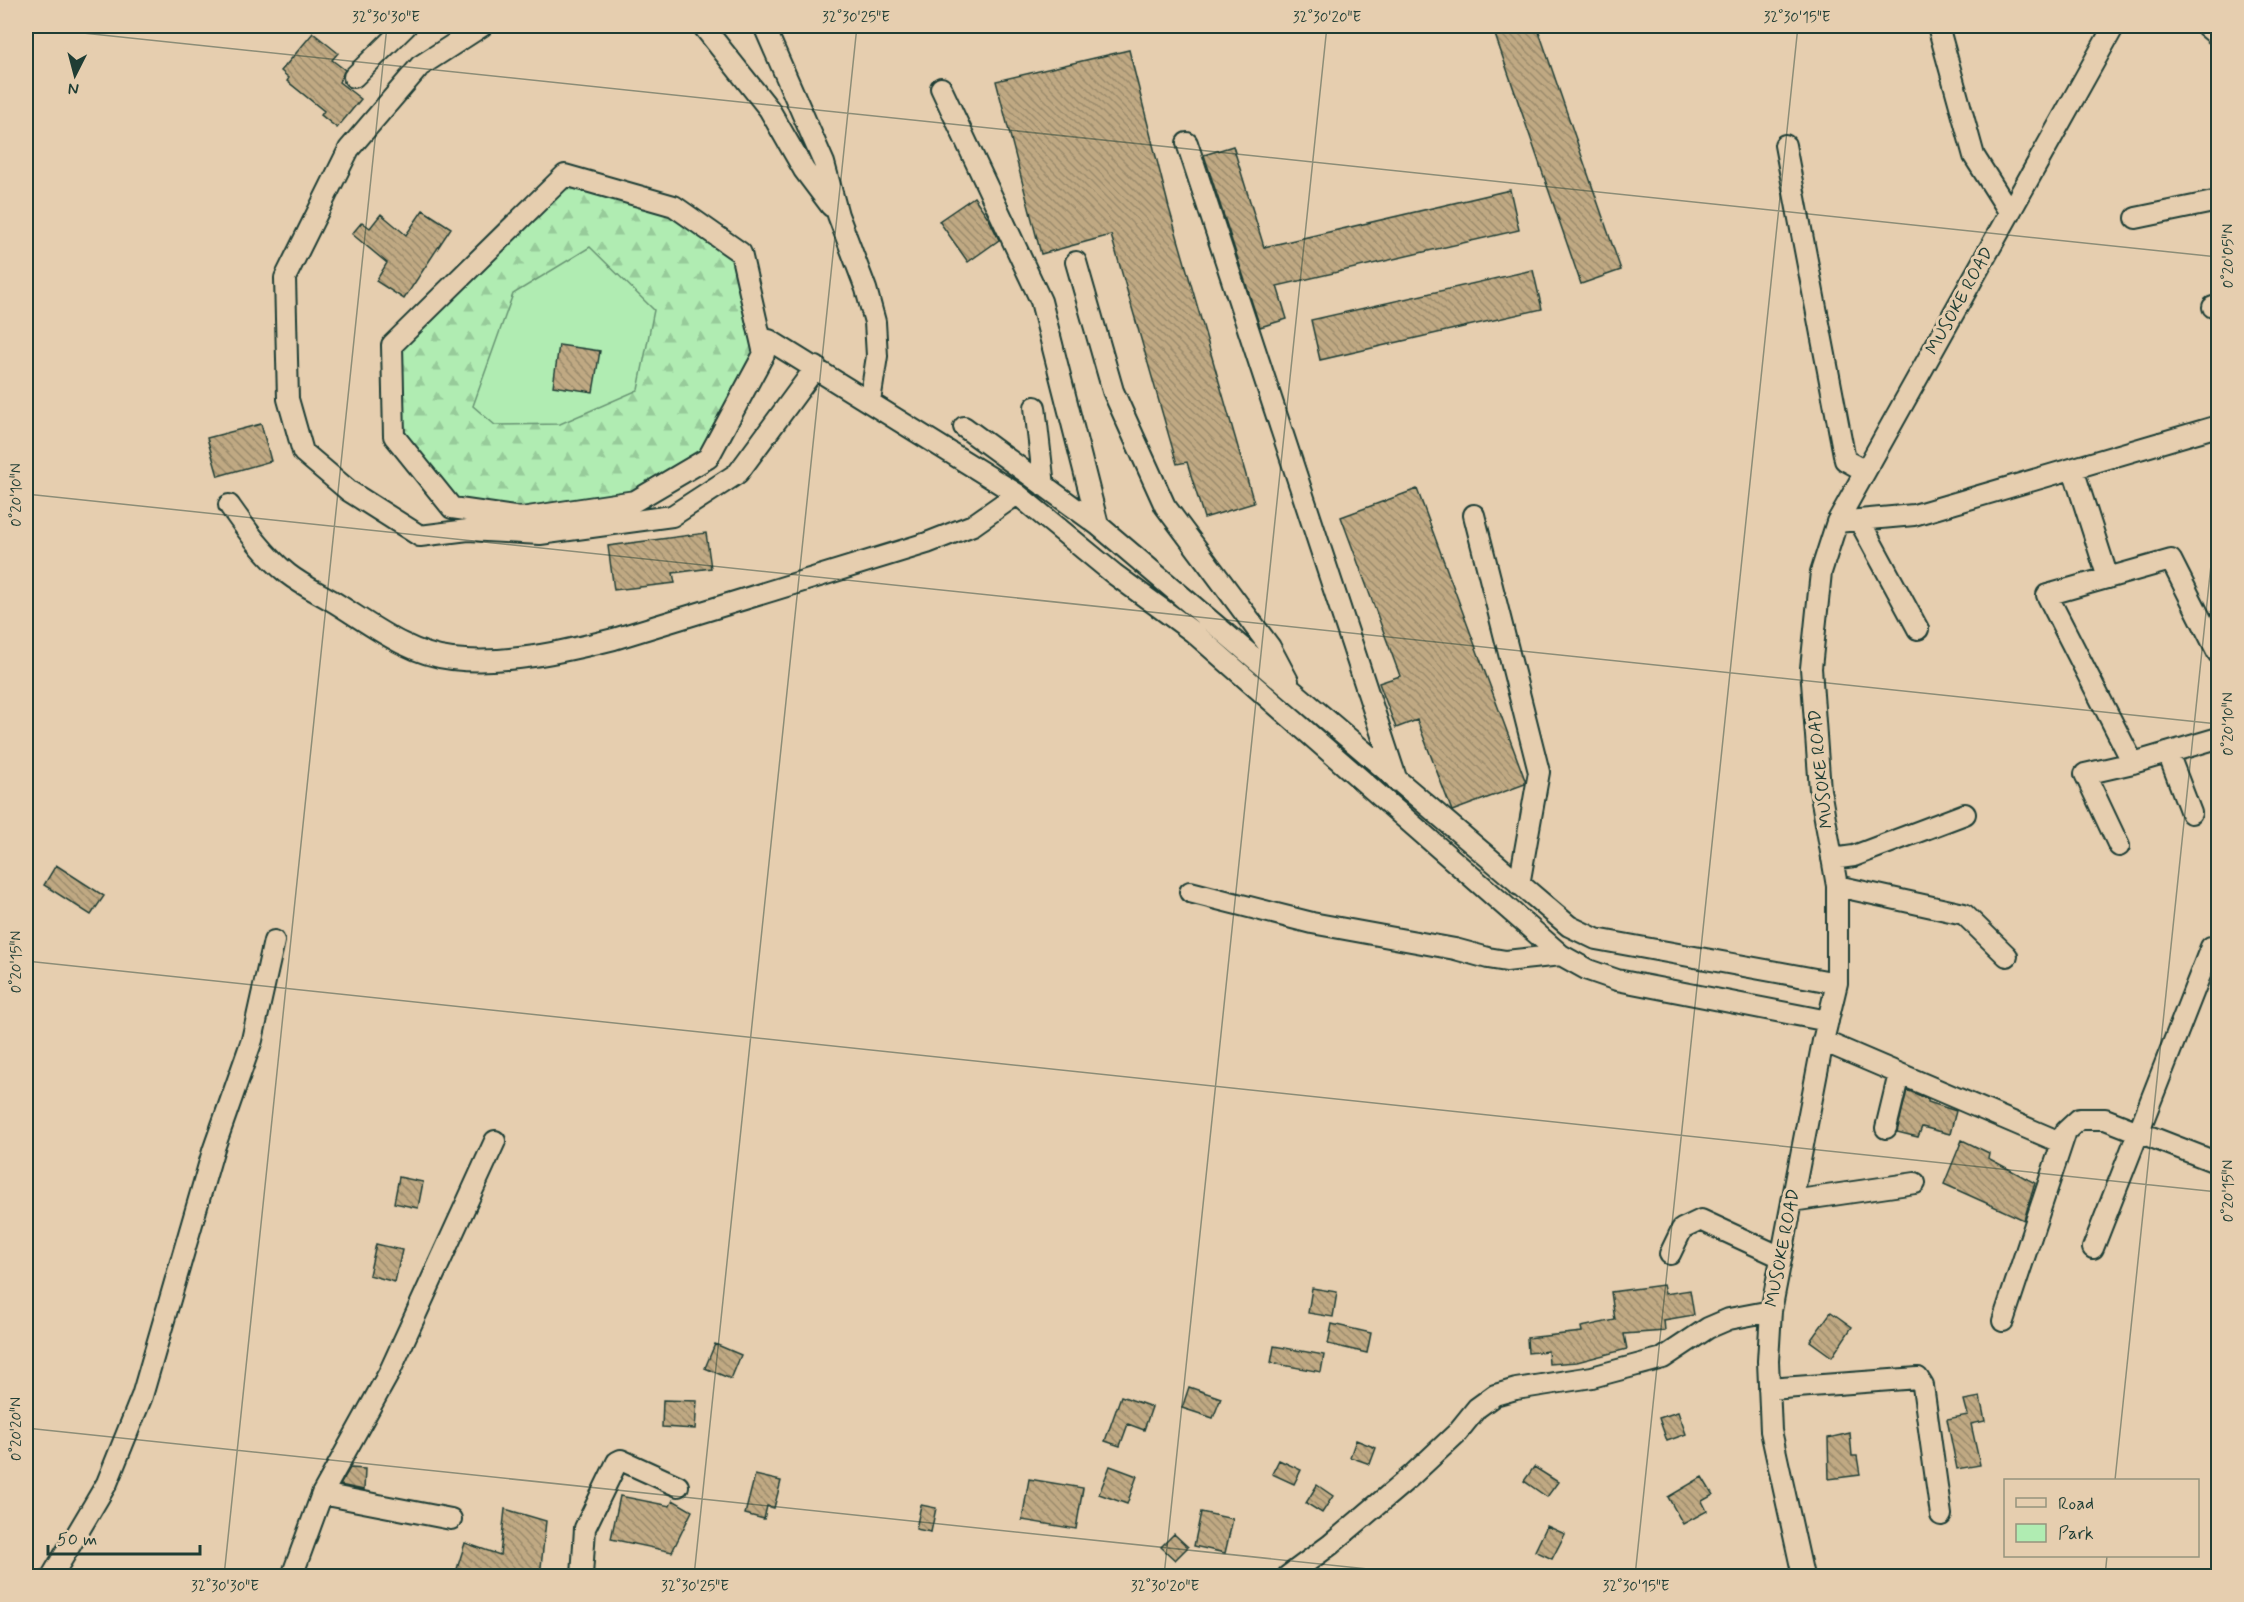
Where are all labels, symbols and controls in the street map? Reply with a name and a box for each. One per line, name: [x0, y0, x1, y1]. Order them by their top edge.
text: 32°30'30"E: [352, 8, 420, 28]
text: 32°30'25"E: [822, 8, 890, 28]
text: 32°30'20"E: [1293, 8, 1361, 28]
text: 32°30'15"E: [1763, 8, 1831, 28]
north arrow: [45, 45, 105, 105]
text: N: [67, 77, 80, 99]
text: 0°20'05"N: [2219, 224, 2239, 288]
street label: MUSOKE ROAD: [1920, 243, 2000, 359]
text: 0°20'10"N: [7, 463, 27, 527]
text: 0°20'10"N: [2219, 692, 2239, 756]
street label: MUSOKE ROAD: [1803, 708, 1839, 830]
text: 0°20'15"N: [7, 931, 27, 993]
text: 0°20'15"N: [2219, 1160, 2239, 1222]
street label: MUSOKE ROAD: [1760, 1187, 1806, 1309]
text: 0°20'20"N: [7, 1397, 27, 1461]
legend: [2004, 1479, 2199, 1557]
text: Road: [2058, 1492, 2094, 1516]
scale bar: [48, 1518, 200, 1556]
text: Park: [2058, 1522, 2094, 1546]
text: 50 m: [57, 1528, 97, 1552]
text: 32°30'30"E: [191, 1577, 259, 1597]
text: 32°30'25"E: [661, 1577, 729, 1597]
text: 32°30'20"E: [1131, 1577, 1199, 1597]
text: 32°30'15"E: [1602, 1577, 1670, 1597]

